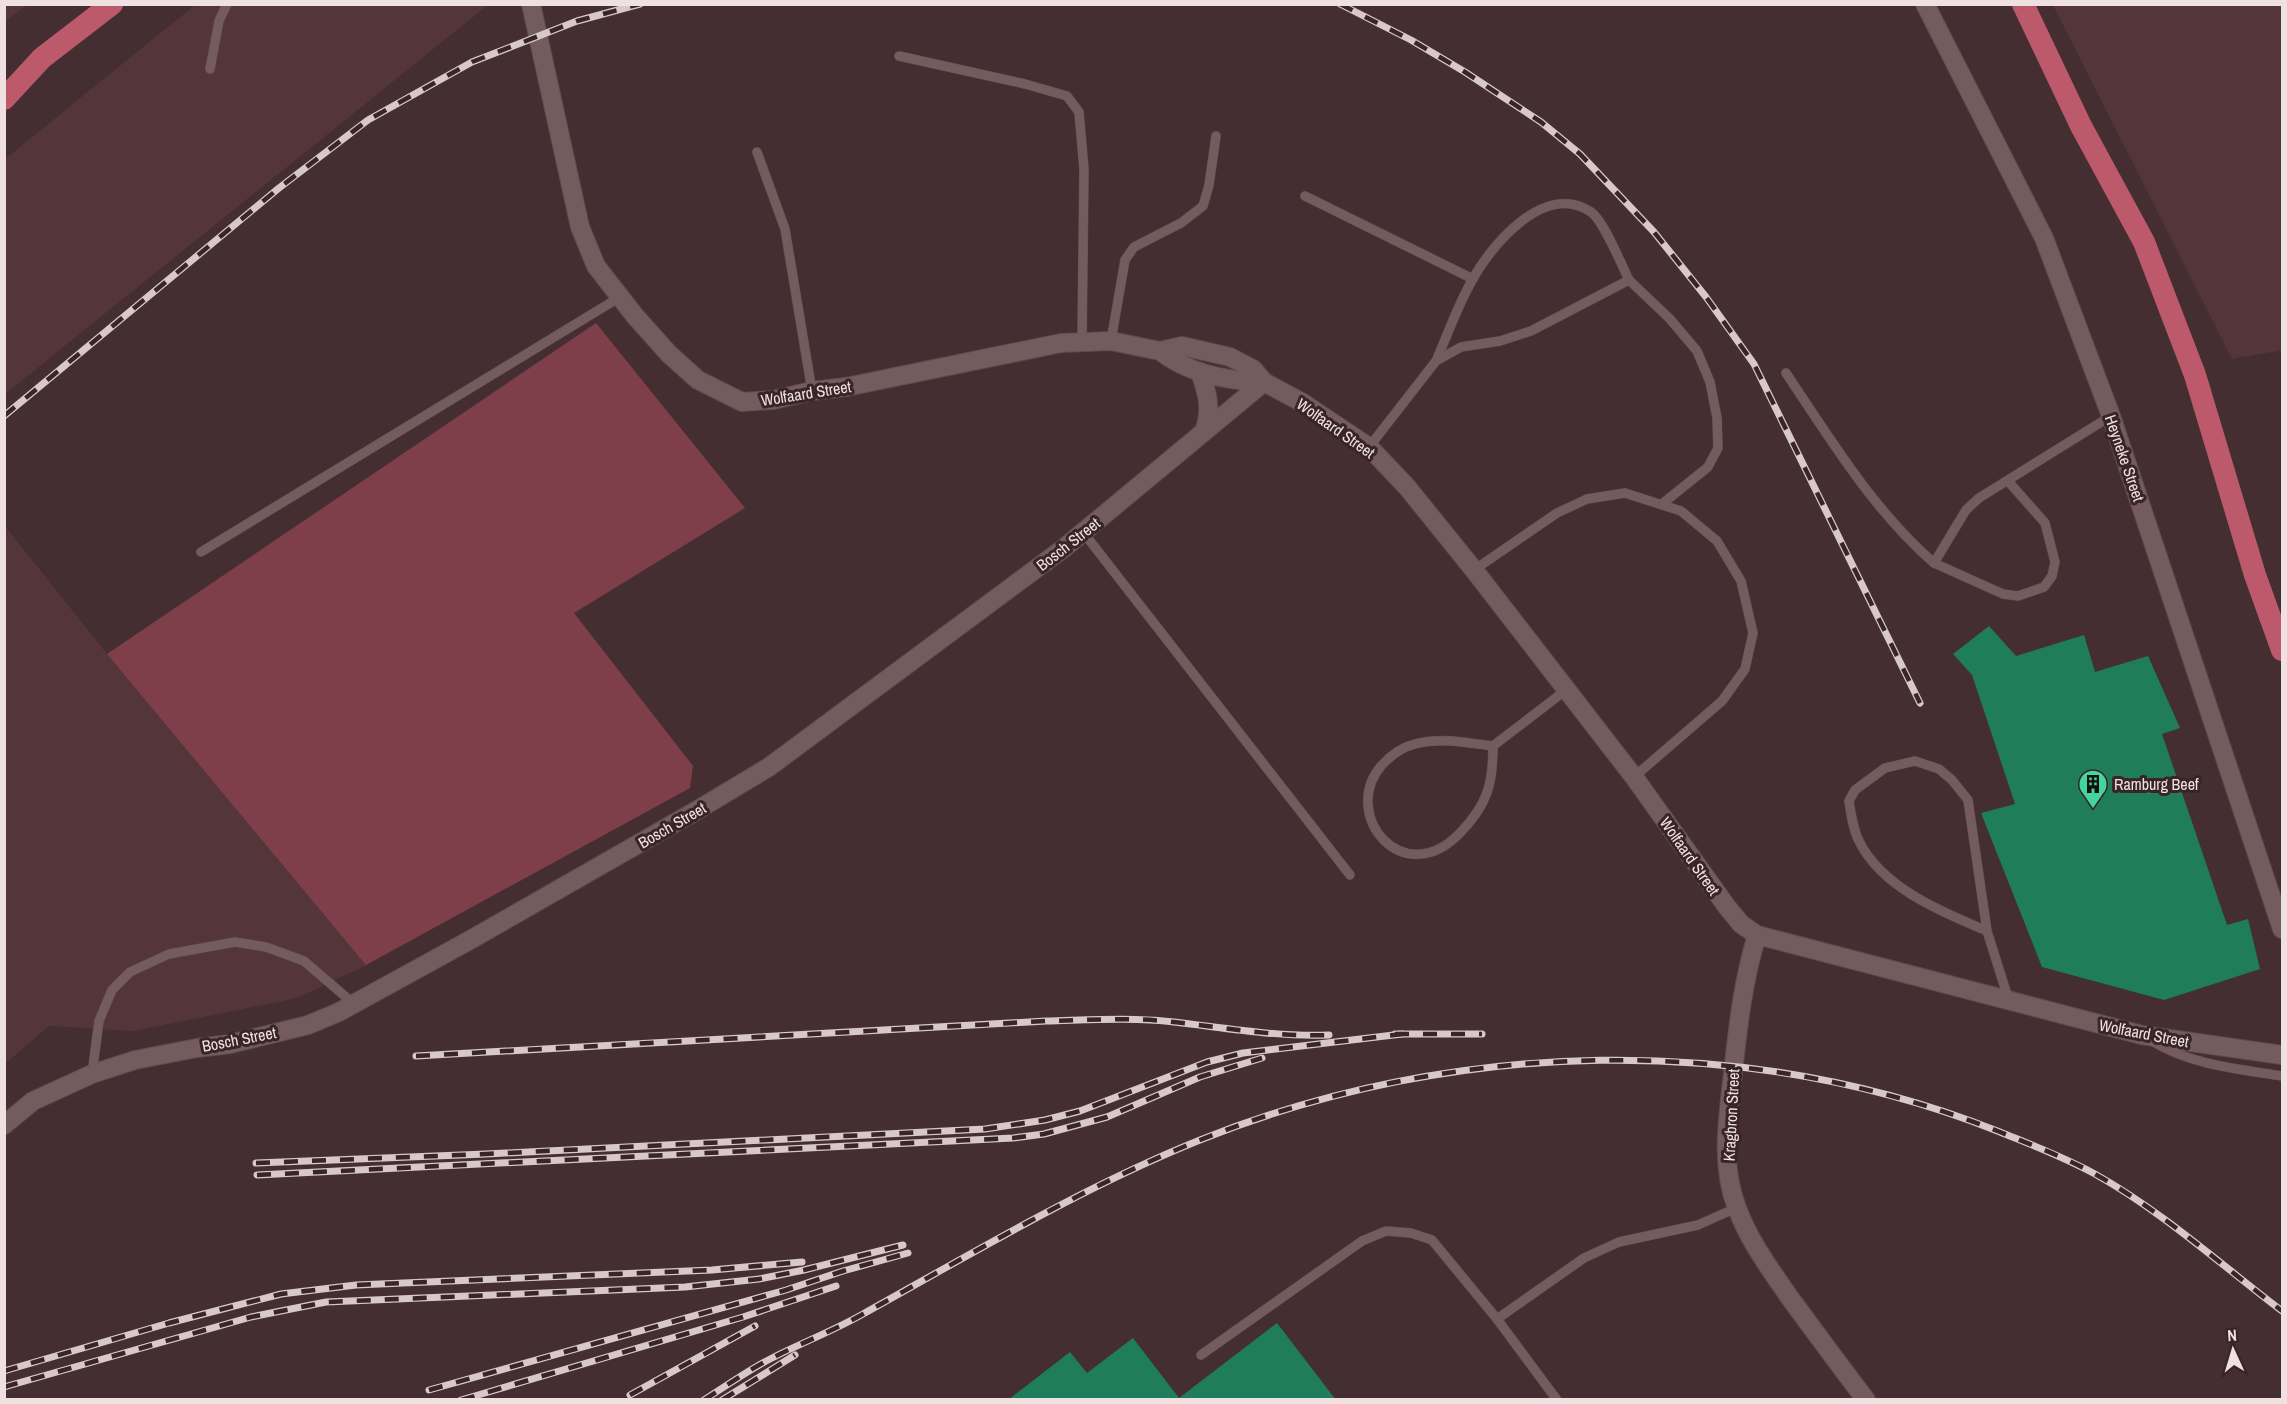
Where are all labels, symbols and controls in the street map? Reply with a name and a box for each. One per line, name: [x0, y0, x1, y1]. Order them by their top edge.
street label: Wolfaard Street: [759, 375, 853, 411]
street label: Wolfaard Street: [1292, 393, 1380, 463]
street label: Heyneke Street: [2100, 412, 2150, 505]
street label: Bosch Street: [1032, 512, 1105, 576]
building icon: Ramburg Beef: [2077, 768, 2109, 810]
place label: Ramburg Beef: [2114, 773, 2199, 795]
street label: Bosch Street: [634, 797, 710, 853]
street label: Wolfaard Street: [1655, 812, 1725, 900]
street label: Wolfaard Street: [2097, 1014, 2191, 1053]
street label: Bosch Street: [200, 1021, 278, 1057]
street label: Kragbron Street: [1718, 1068, 1744, 1162]
north arrow: [2203, 1320, 2263, 1380]
text: N: [2226, 1324, 2237, 1346]

